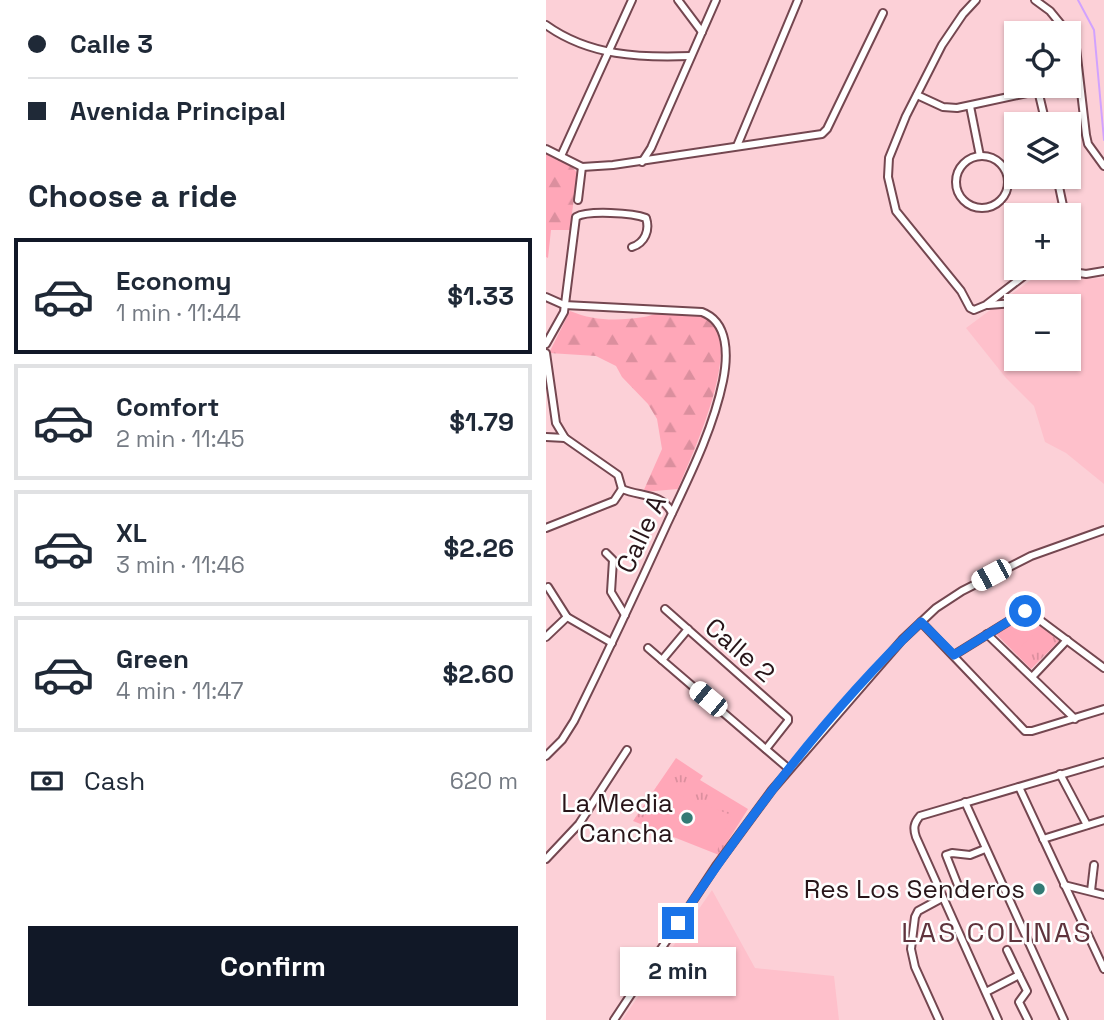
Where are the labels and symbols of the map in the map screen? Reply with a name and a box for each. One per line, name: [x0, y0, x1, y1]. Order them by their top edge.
street label: Calle A: [608, 489, 674, 579]
car: [968, 556, 1015, 594]
route start: [1009, 595, 1041, 627]
street label: Calle 2: [698, 610, 782, 690]
car: [686, 677, 731, 721]
place label: La Media Cancha: [561, 786, 673, 850]
marker: La Media Cancha: [679, 810, 695, 826]
place label: Res Los Senderos: [804, 872, 1025, 906]
marker: Res Los Senderos: [1031, 881, 1047, 897]
route end: [662, 907, 694, 939]
district label: LAS COLINAS: [901, 914, 1093, 950]
callout: 2 min: [620, 948, 736, 996]

